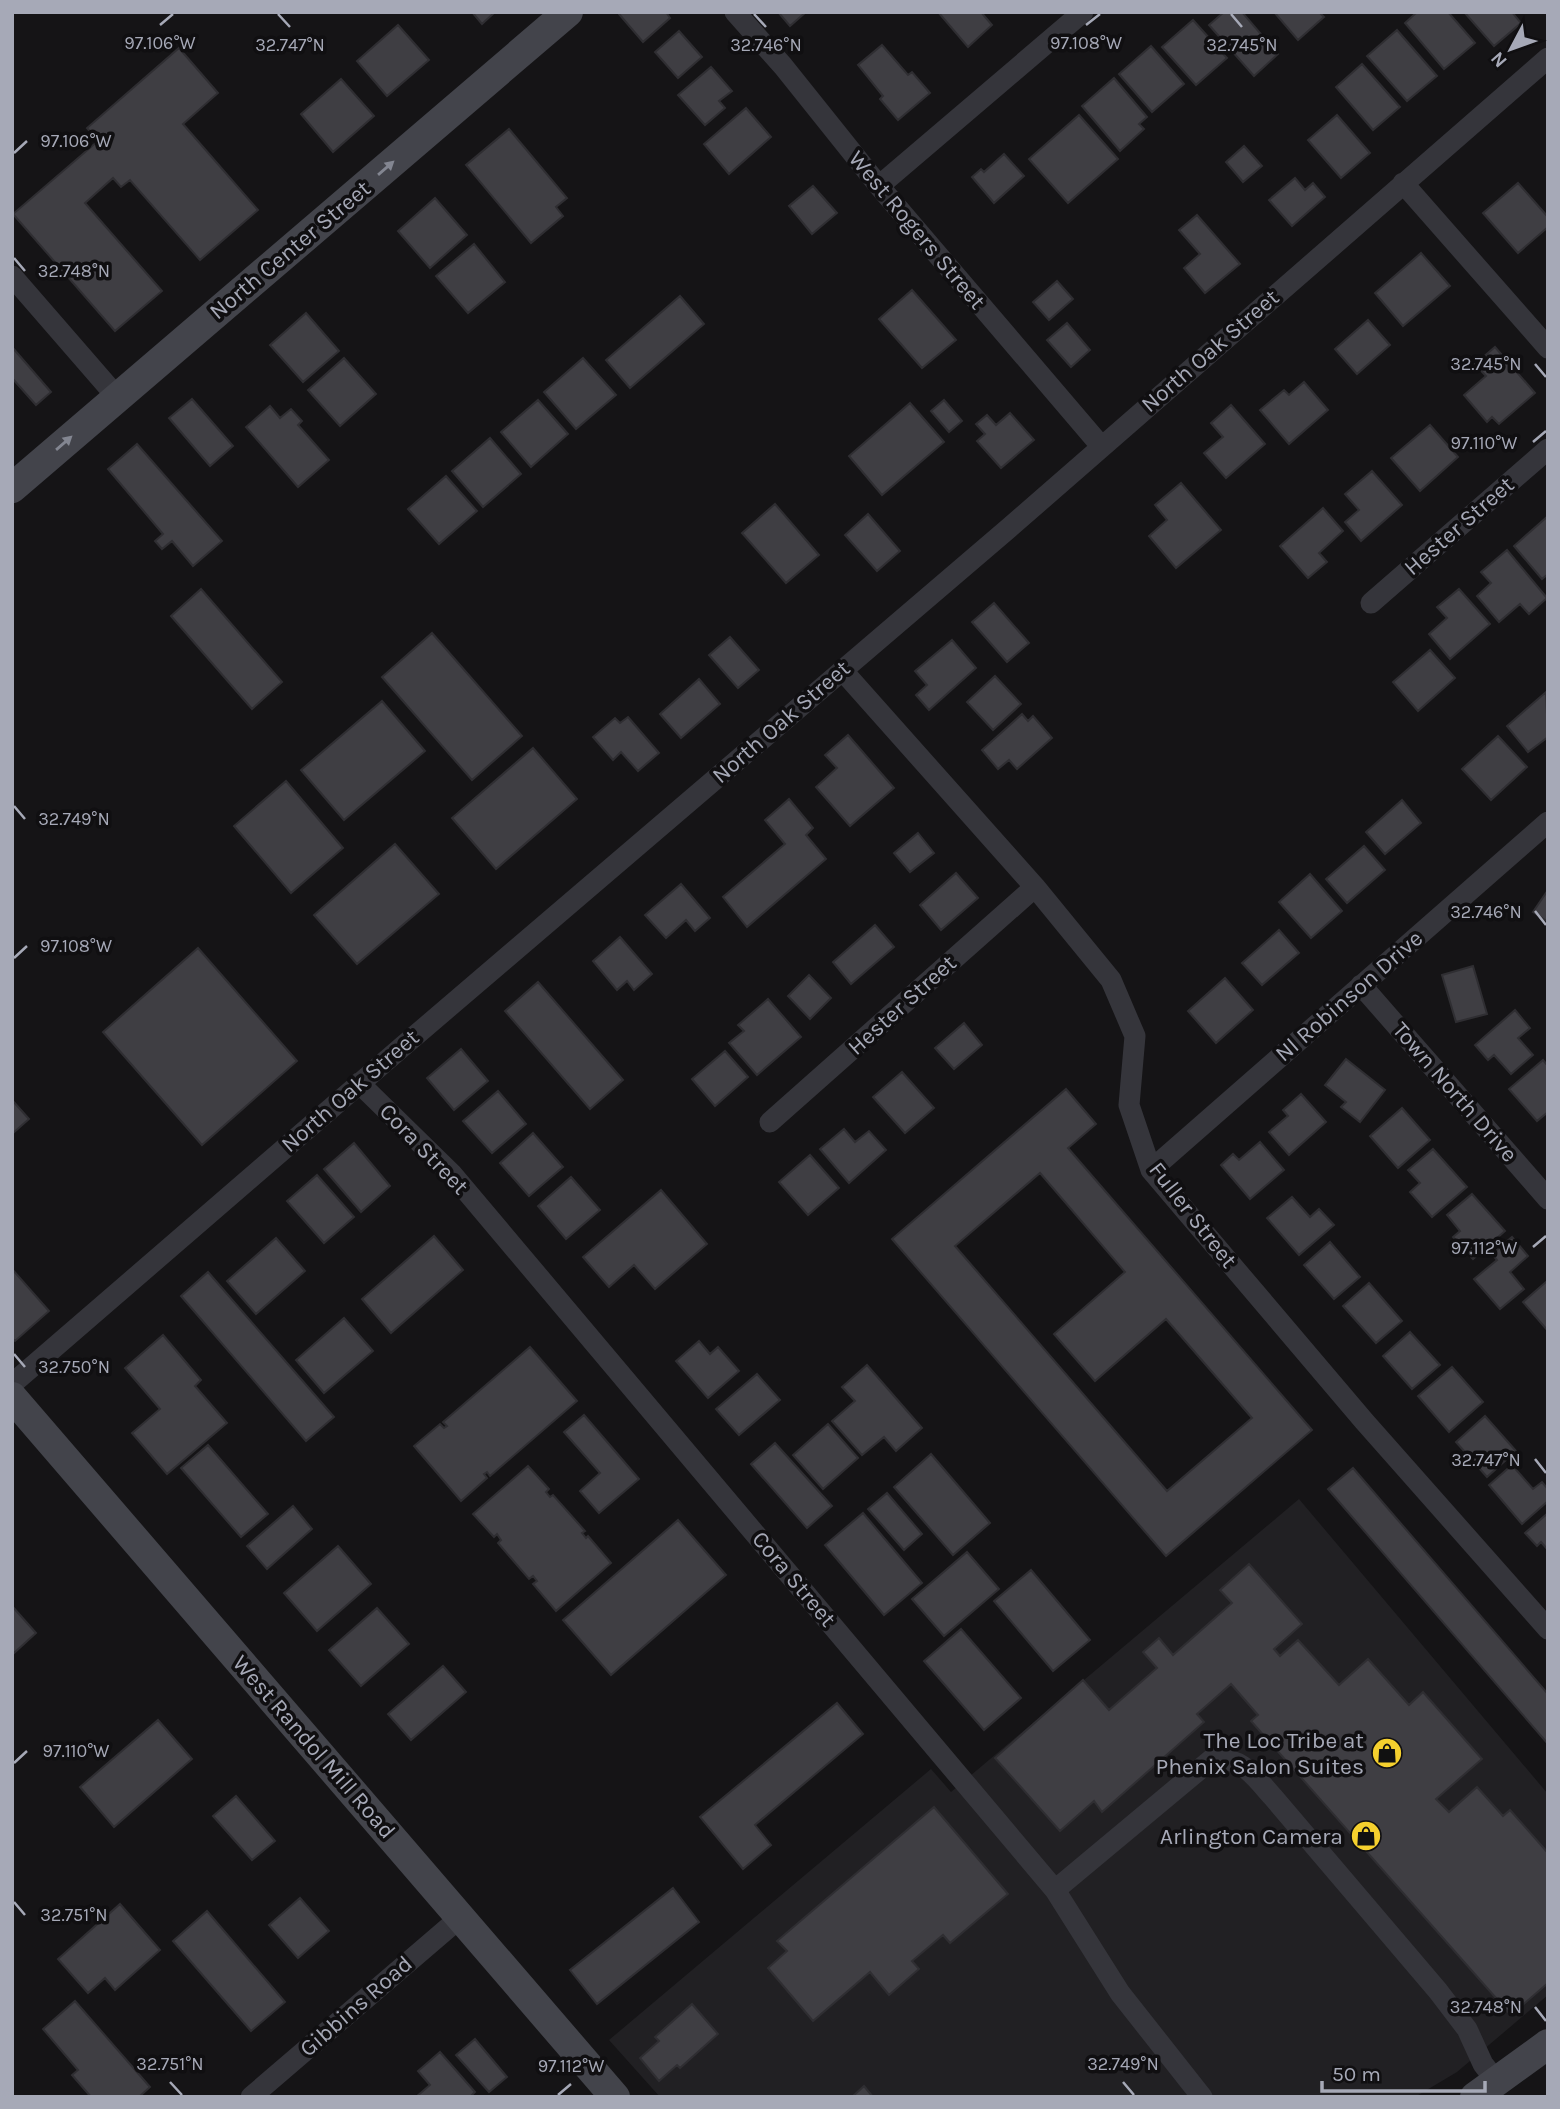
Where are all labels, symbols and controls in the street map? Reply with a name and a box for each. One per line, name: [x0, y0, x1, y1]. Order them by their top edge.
north arrow: [1476, 14, 1546, 84]
text: 97.106°W: [124, 32, 196, 54]
text: 97.108°W: [1050, 32, 1122, 54]
text: 32.747°N: [255, 34, 325, 56]
text: 32.746°N: [730, 34, 802, 56]
text: 32.745°N: [1206, 34, 1278, 56]
text: N: [1486, 47, 1512, 72]
text: 97.106°W: [40, 130, 112, 152]
street label: West Rogers Street: [843, 145, 991, 315]
one-way arrow: [377, 161, 394, 176]
street label: North Center Street: [204, 175, 376, 325]
text: 32.748°N: [38, 260, 110, 282]
street label: North Oak Street: [1136, 284, 1285, 418]
text: 32.745°N: [1450, 353, 1522, 375]
text: 97.110°W: [1451, 432, 1517, 454]
one-way arrow: [55, 435, 73, 451]
street label: Hester Street: [1399, 471, 1520, 581]
street label: North Oak Street: [707, 655, 856, 789]
text: 32.749°N: [38, 808, 110, 830]
text: 32.746°N: [1450, 901, 1522, 923]
street label: Nl Robinson Drive: [1270, 925, 1428, 1067]
text: 97.108°W: [40, 935, 112, 957]
street label: Hester Street: [842, 949, 962, 1061]
street label: Town North Drive: [1387, 1017, 1523, 1167]
street label: North Oak Street: [276, 1024, 425, 1158]
street label: Cora Street: [374, 1098, 474, 1200]
street label: Fuller Street: [1143, 1157, 1243, 1274]
text: 97.112°W: [1451, 1237, 1517, 1259]
text: 32.750°N: [38, 1356, 110, 1378]
text: 32.747°N: [1451, 1449, 1521, 1471]
street label: Cora Street: [746, 1526, 842, 1632]
street label: West Randol Mill Road: [227, 1650, 401, 1844]
place label: The Loc Tribe at Phenix Salon Suites: [1155, 1727, 1364, 1780]
shop icon: The Loc Tribe at Phenix Salon Suites: [1370, 1736, 1404, 1770]
text: 97.110°W: [43, 1740, 109, 1762]
shop icon: Arlington Camera: [1349, 1819, 1383, 1853]
place label: Arlington Camera: [1160, 1823, 1343, 1850]
text: 32.751°N: [40, 1904, 108, 1926]
street label: Gibbins Road: [294, 1950, 418, 2062]
text: 32.748°N: [1450, 1996, 1522, 2018]
scale bar: [1322, 2050, 1485, 2094]
text: 32.751°N: [136, 2053, 204, 2075]
text: 32.749°N: [1087, 2053, 1159, 2075]
text: 97.112°W: [538, 2055, 604, 2077]
text: 50 m: [1332, 2062, 1381, 2086]

